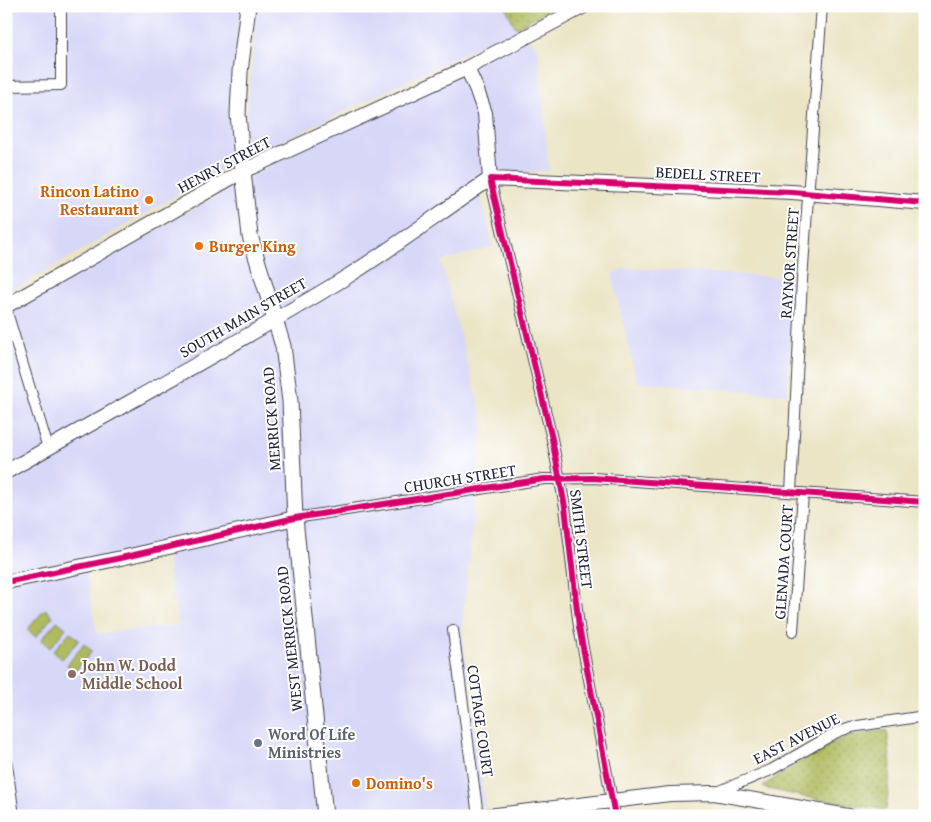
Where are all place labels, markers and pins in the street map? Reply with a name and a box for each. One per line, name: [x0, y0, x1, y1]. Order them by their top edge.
place label: Rincon Latino Restaurant: [40, 179, 139, 221]
marker: Rincon Latino Restaurant: [143, 194, 155, 206]
place label: Burger King: [209, 234, 296, 258]
marker: Burger King: [193, 240, 205, 252]
place label: John W. Dodd Middle School: [79, 653, 182, 695]
marker: John W. Dodd Middle School: [66, 668, 78, 680]
place label: Word Of Life Ministries: [268, 722, 355, 764]
marker: Word Of Life Ministries: [252, 737, 264, 749]
place label: Domino's: [366, 771, 433, 795]
marker: Domino's: [350, 777, 362, 789]

